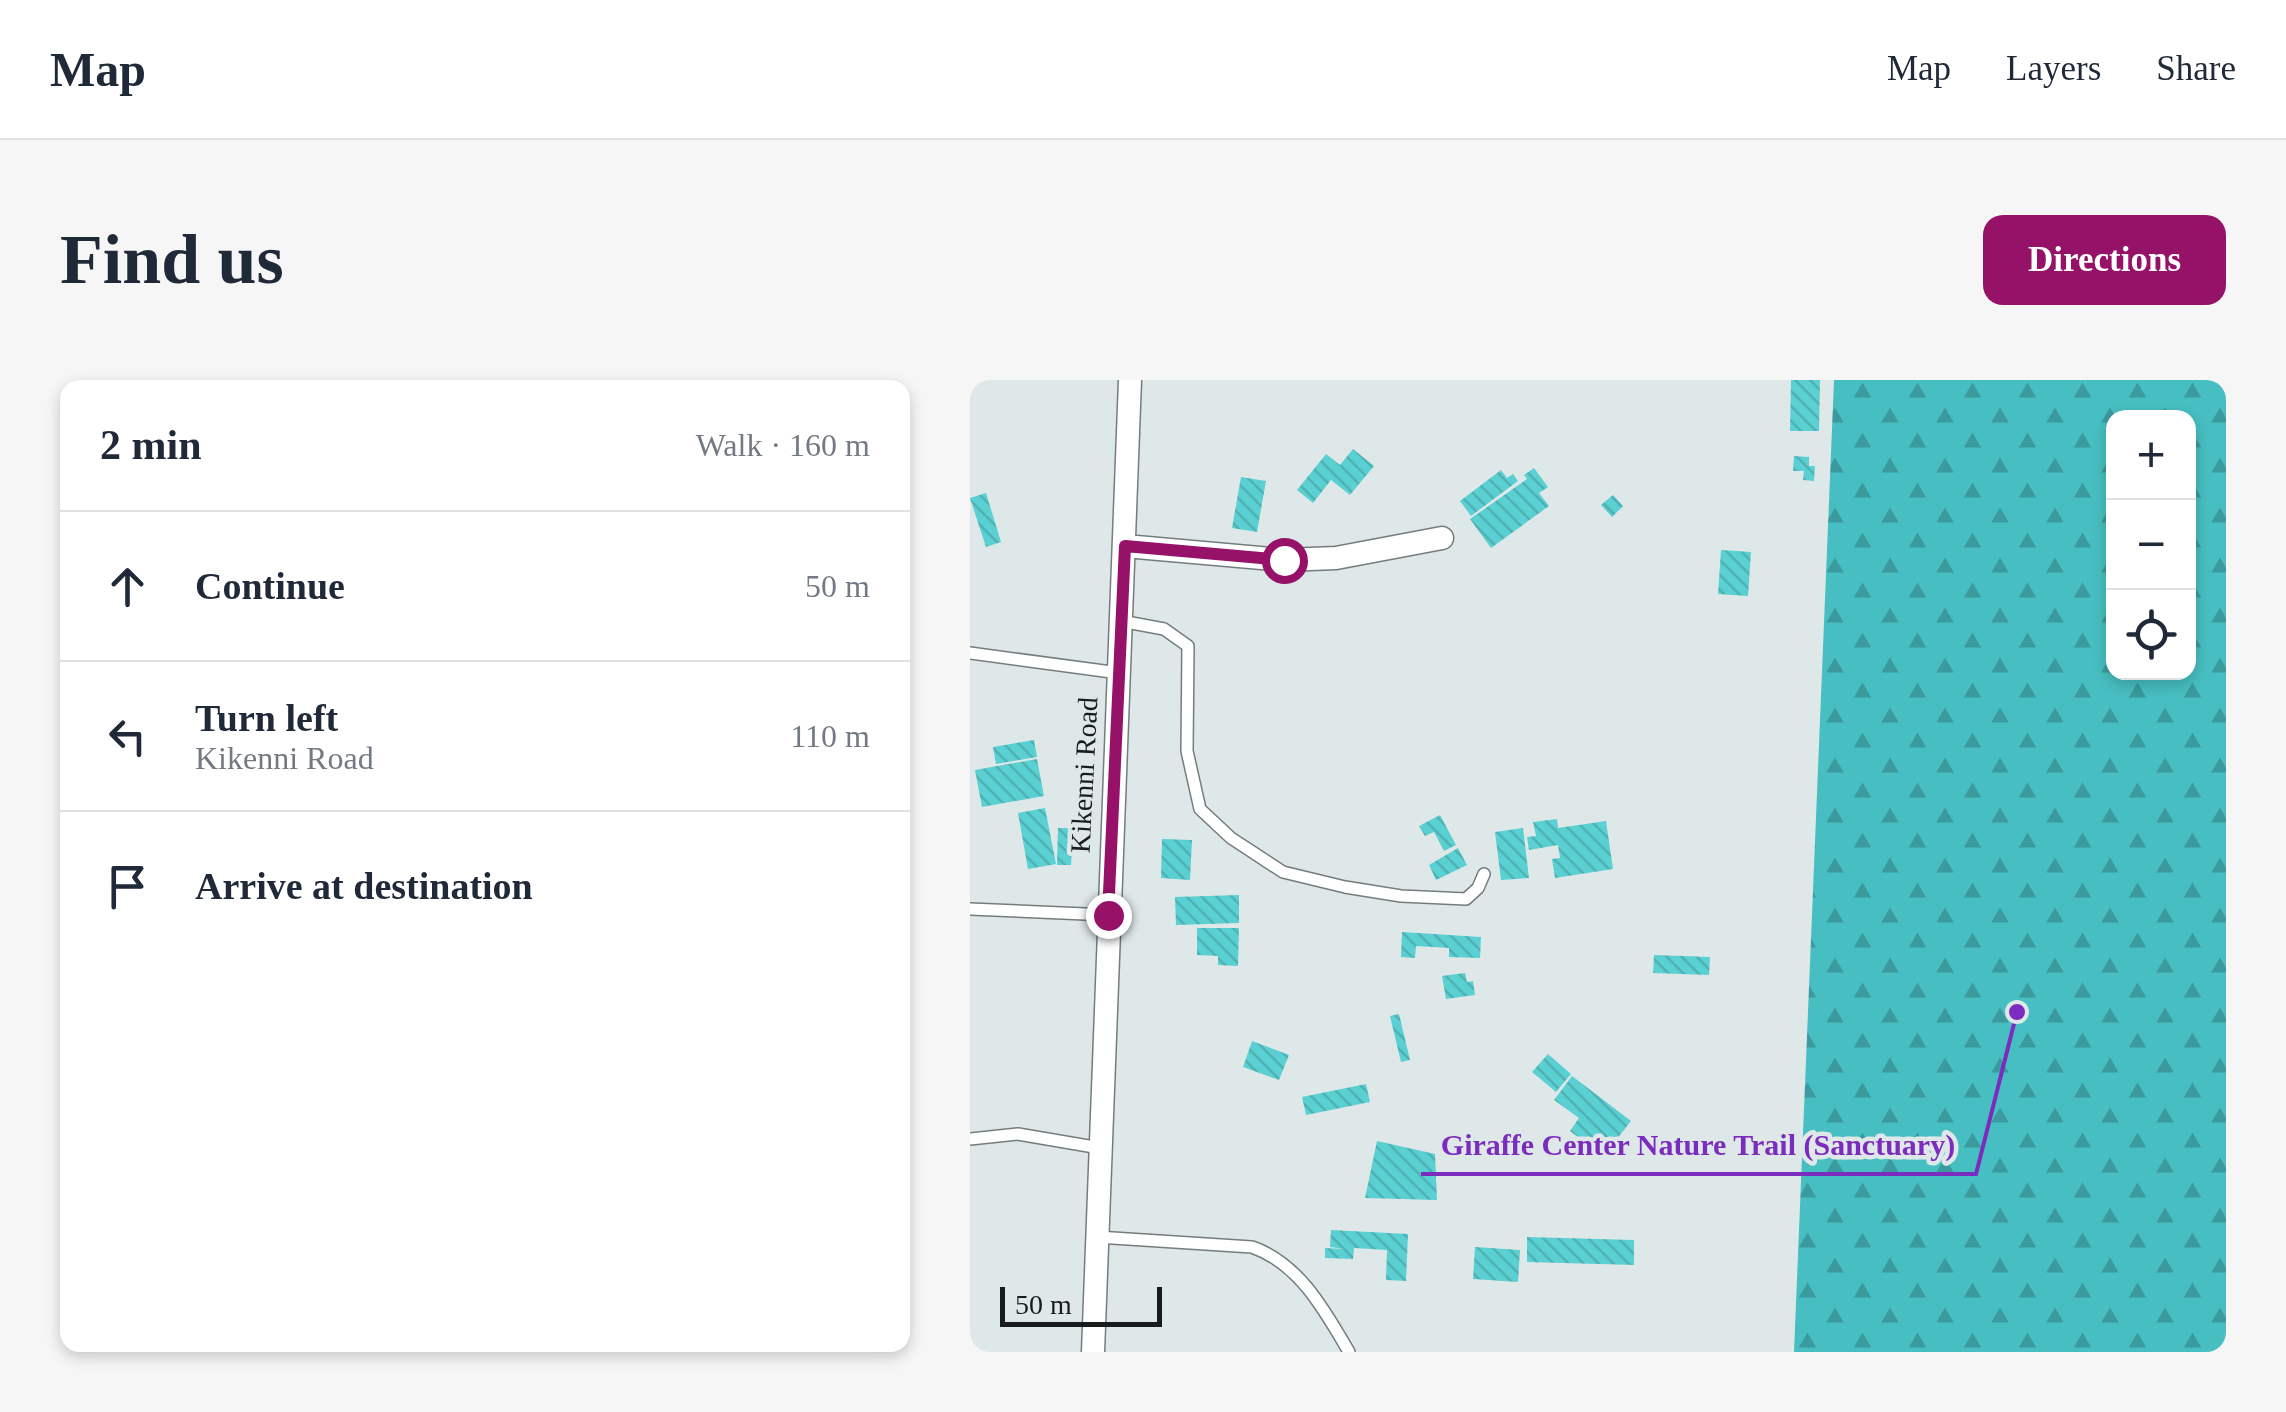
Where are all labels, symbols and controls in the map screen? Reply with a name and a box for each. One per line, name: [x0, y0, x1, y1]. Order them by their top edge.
text: Map: [50, 43, 146, 96]
text: Map: [1887, 49, 1951, 88]
text: Layers: [2006, 49, 2101, 88]
text: Share: [2156, 49, 2236, 88]
button: Directions: [1983, 215, 2226, 305]
text: Find us: [60, 221, 284, 298]
map controls: [2106, 410, 2196, 680]
button: +: [2106, 410, 2196, 500]
text: 2 min: [100, 422, 202, 468]
text: Walk · 160 m: [696, 427, 870, 463]
button: −: [2106, 500, 2196, 590]
route start: [1262, 538, 1308, 584]
icon: ahead: [100, 559, 155, 614]
text: Continue: [195, 565, 345, 607]
text: 50 m: [805, 568, 870, 604]
button: locate: [2106, 590, 2196, 680]
street label: Kikenni Road: [1064, 696, 1104, 854]
text: Turn left: [195, 697, 338, 739]
icon: left: [100, 709, 155, 764]
text: 110 m: [790, 718, 870, 754]
text: Kikenni Road: [195, 740, 374, 776]
icon: arrive: [100, 859, 155, 914]
text: Arrive at destination: [195, 865, 533, 907]
route end: [1086, 893, 1132, 939]
callout: Giraffe Center Nature Trail (Sanctuary): [1421, 1114, 1976, 1174]
text: Giraffe Center Nature Trail (Sanctuary): [1441, 1128, 1955, 1162]
scale bar: [1000, 1282, 1162, 1326]
text: 50 m: [1015, 1289, 1072, 1320]

